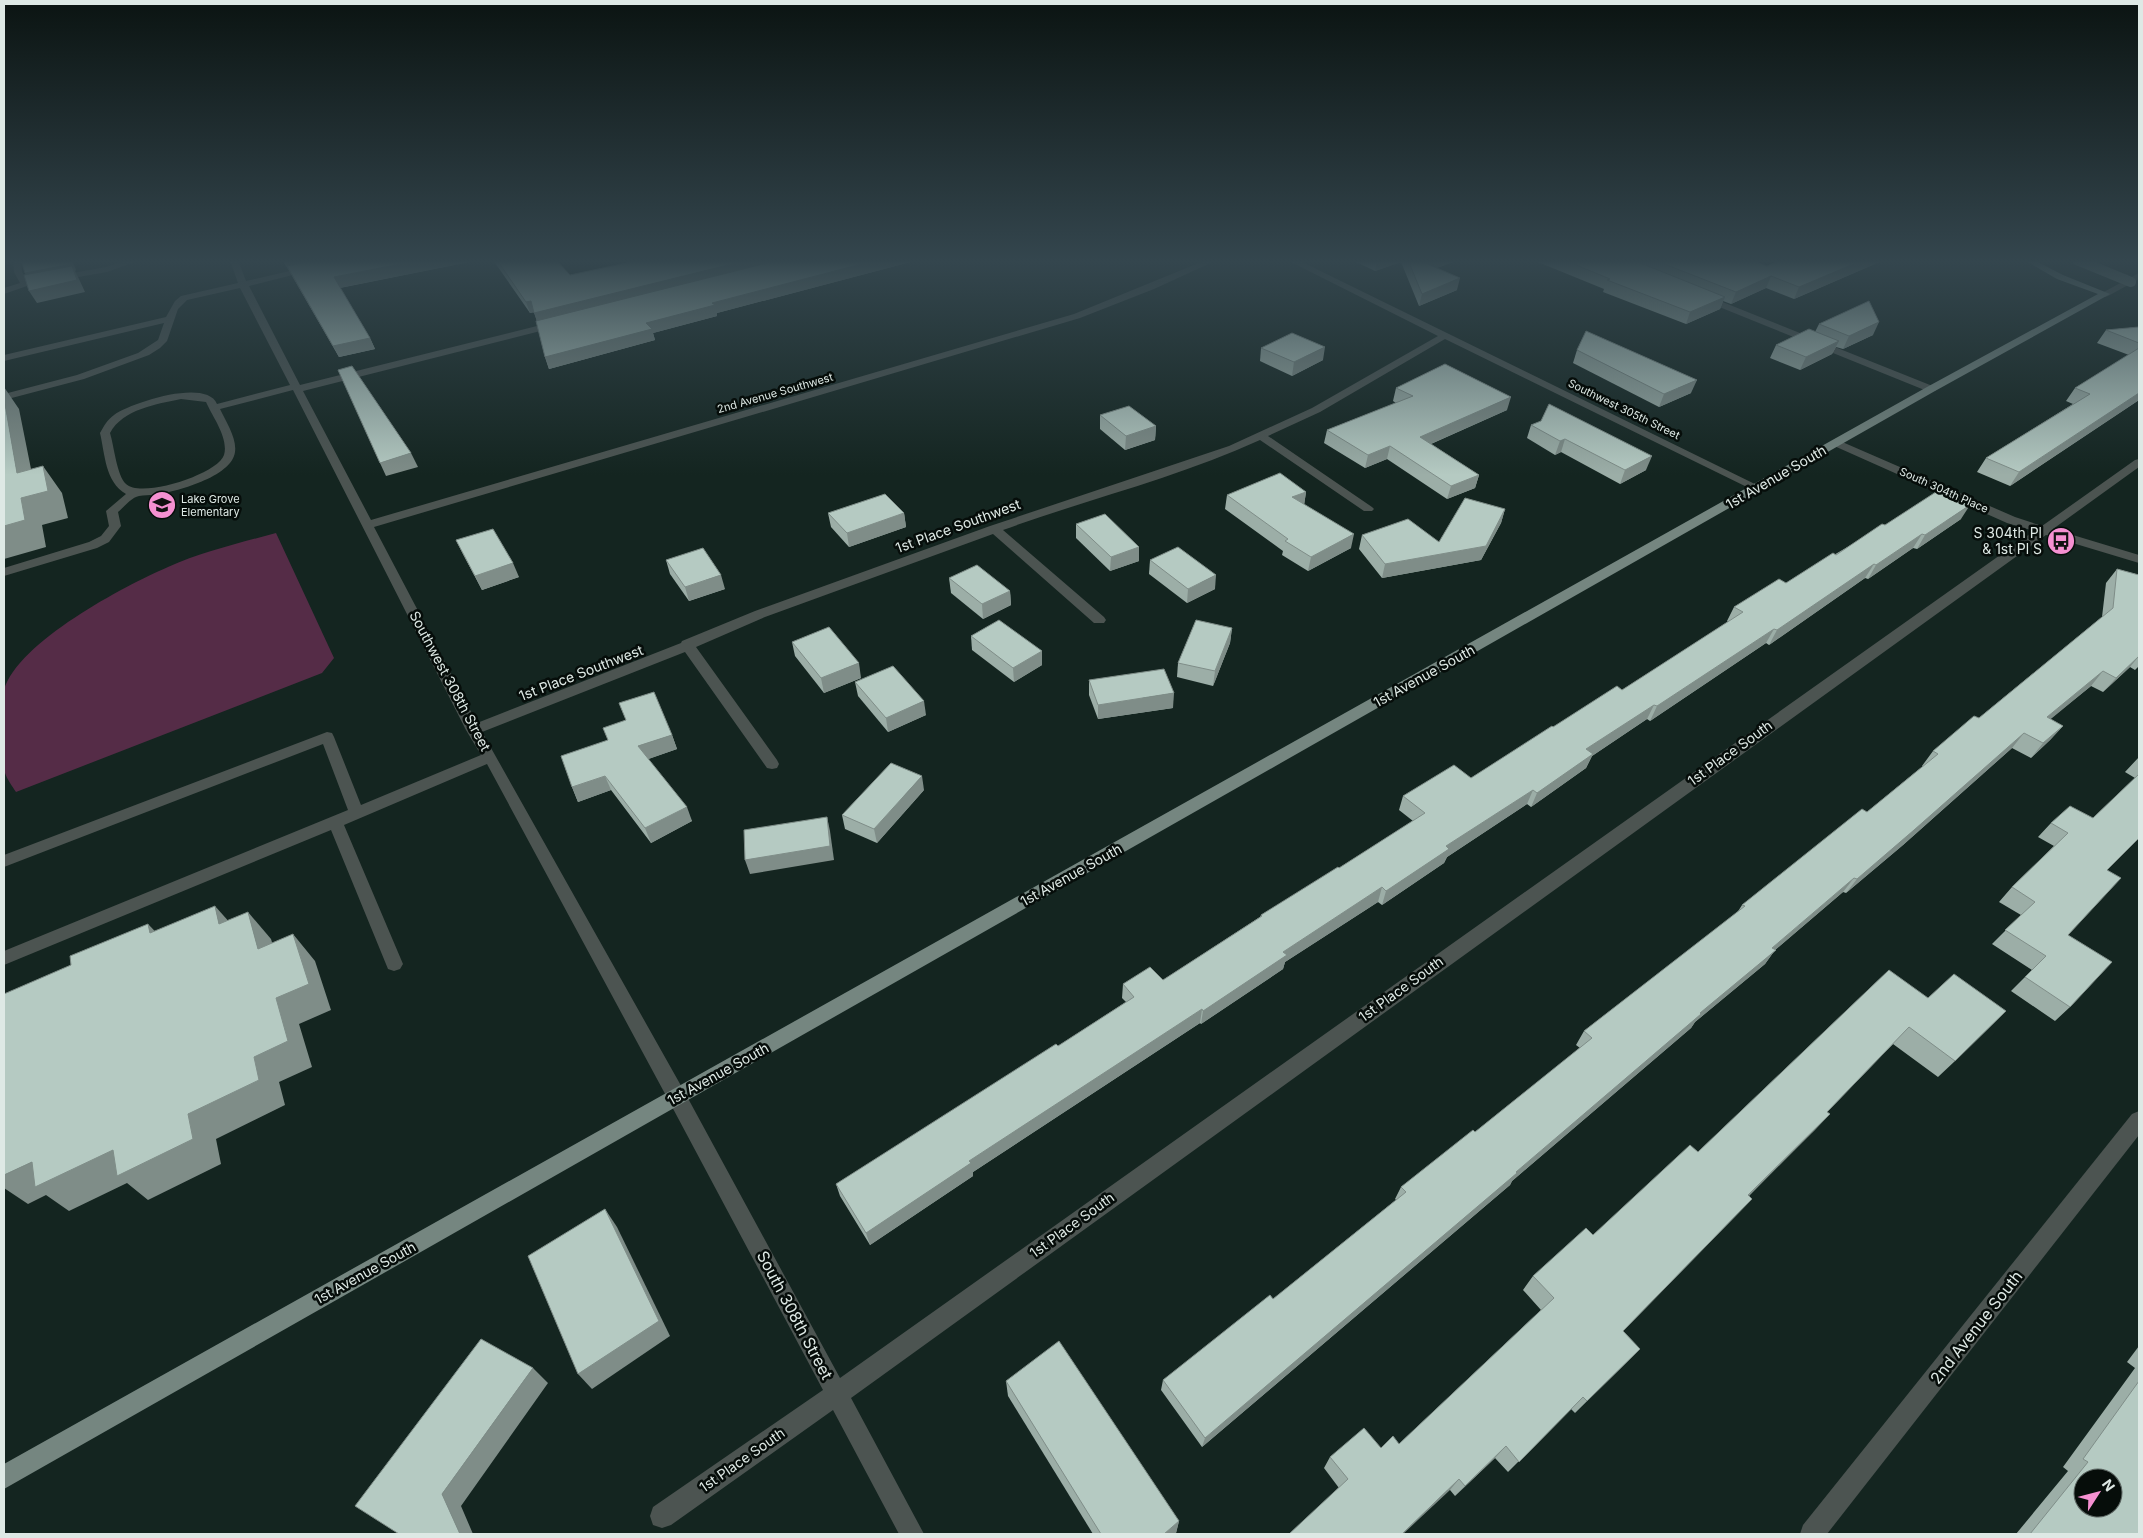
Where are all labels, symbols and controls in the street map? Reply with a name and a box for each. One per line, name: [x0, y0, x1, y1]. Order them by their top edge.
street label: 2nd Avenue Southwest: [716, 370, 835, 416]
street label: Southwest 305th Street: [1566, 376, 1683, 442]
street label: 1st Avenue South: [1722, 441, 1829, 512]
street label: South 304th Place: [1897, 464, 1991, 516]
school or university icon: Lake Grove Elementary: [147, 490, 177, 520]
place label: Lake Grove Elementary: [181, 492, 240, 519]
street label: 1st Place Southwest: [893, 495, 1023, 556]
place label: S 304th Pl & 1st Pl S: [1973, 524, 2042, 557]
bus stop icon: S 304th Pl & 1st Pl S: [2046, 526, 2076, 556]
street label: Southwest 308th Street: [406, 608, 495, 754]
street label: 1st Place Southwest: [516, 641, 646, 704]
street label: 1st Avenue South: [1370, 641, 1477, 710]
street label: 1st Place South: [1684, 716, 1775, 789]
street label: 1st Avenue South: [1017, 840, 1124, 909]
street label: 1st Place South: [1355, 952, 1446, 1025]
street label: 1st Avenue South: [664, 1039, 771, 1108]
street label: 1st Place South: [1026, 1188, 1117, 1261]
street label: 1st Avenue South: [311, 1238, 418, 1307]
street label: South 308th Street: [753, 1247, 837, 1383]
street label: 2nd Avenue South: [1926, 1266, 2026, 1388]
street label: 1st Place South: [696, 1424, 788, 1495]
north arrow: [2073, 1468, 2123, 1518]
text: N: [2099, 1476, 2119, 1494]

